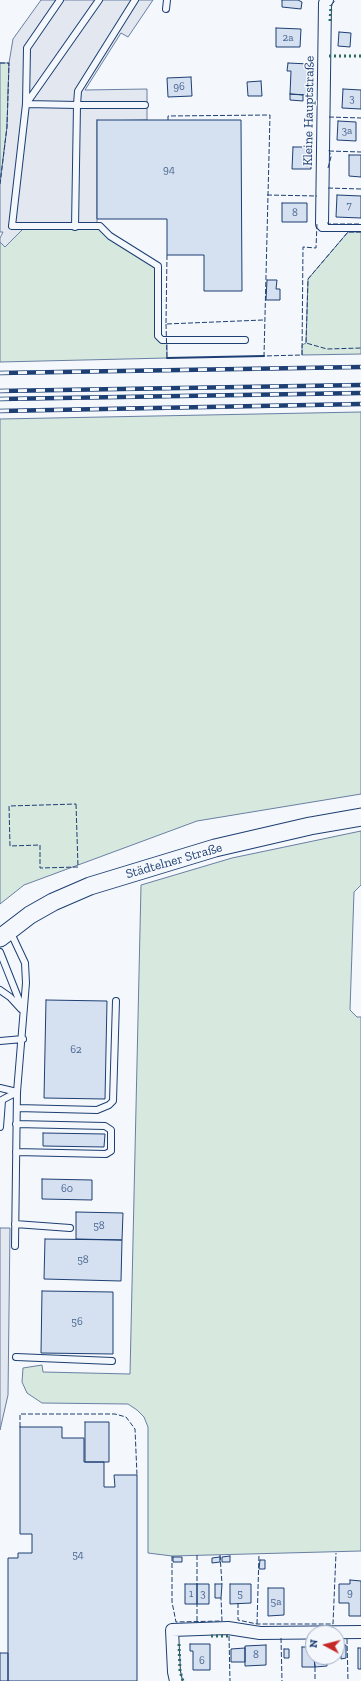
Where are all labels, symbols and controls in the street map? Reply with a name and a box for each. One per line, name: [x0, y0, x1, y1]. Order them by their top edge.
house number: 2a: [283, 31, 293, 45]
street label: Kleine Hauptstraße: [300, 56, 318, 166]
house number: 96: [173, 80, 185, 94]
house number: 3: [349, 92, 355, 106]
house number: 3a: [342, 124, 352, 138]
house number: 94: [163, 163, 175, 177]
house number: 7: [346, 199, 352, 213]
house number: 8: [292, 206, 298, 220]
street label: Städtelner Straße: [124, 840, 224, 882]
house number: 62: [70, 1043, 82, 1057]
house number: 60: [61, 1182, 73, 1196]
house number: 58: [93, 1219, 105, 1233]
house number: 58: [77, 1253, 89, 1267]
house number: 56: [71, 1315, 83, 1329]
house number: 54: [72, 1548, 84, 1562]
house number: 9: [347, 1586, 353, 1600]
house number: 1: [189, 1587, 193, 1601]
house number: 3: [200, 1587, 206, 1601]
house number: 5: [237, 1587, 243, 1601]
house number: 5a: [271, 1595, 281, 1609]
north arrow: [305, 1625, 345, 1665]
text: N: [307, 1639, 321, 1649]
house number: 8: [253, 1648, 259, 1662]
house number: 6: [199, 1654, 205, 1668]

